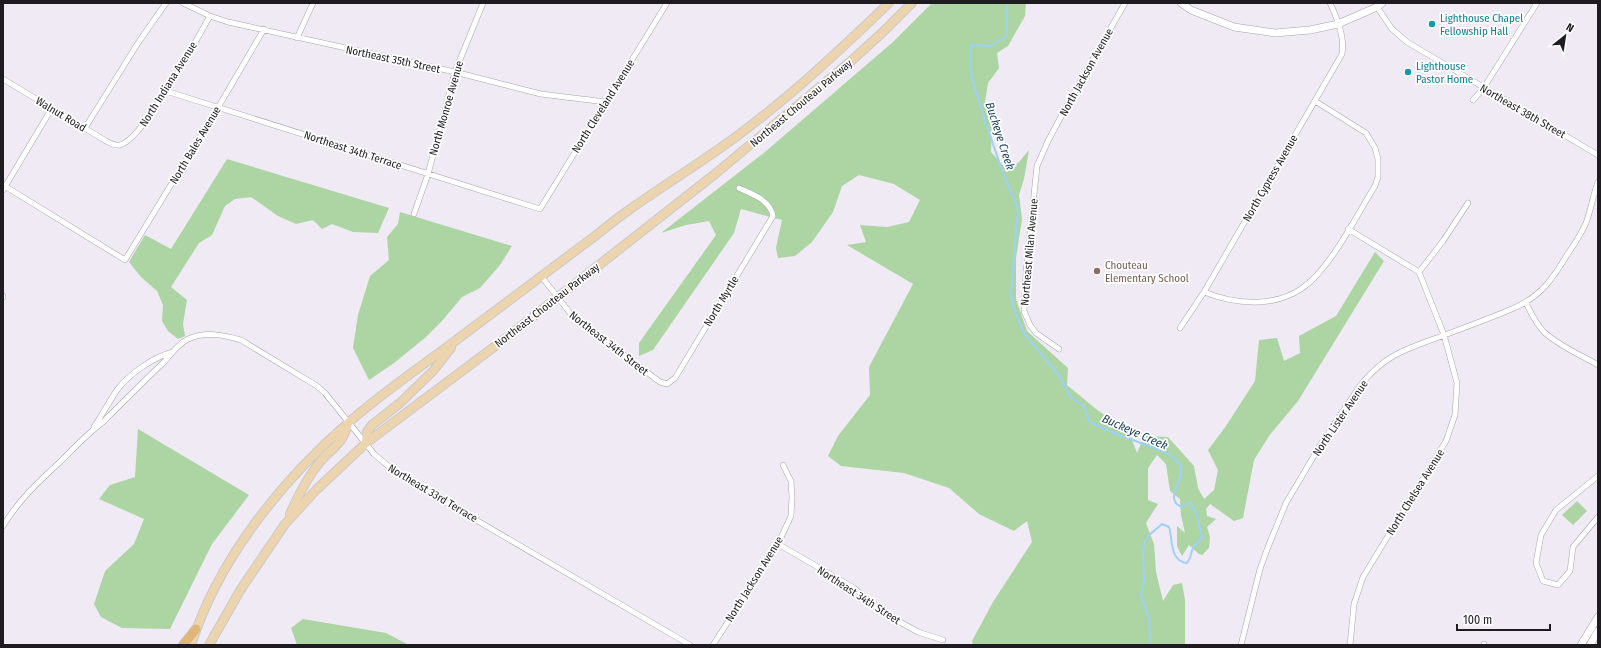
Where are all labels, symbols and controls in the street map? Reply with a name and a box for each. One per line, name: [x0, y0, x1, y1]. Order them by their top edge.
place label: Lighthouse Chapel Fellowship Hall: [1440, 12, 1523, 38]
north arrow: [1545, 16, 1585, 56]
marker: Lighthouse Chapel Fellowship Hall: [1427, 19, 1437, 29]
text: N: [1564, 20, 1576, 35]
street label: North Jackson Avenue: [1057, 26, 1116, 118]
street label: North Indiana Avenue: [137, 39, 200, 129]
street label: Northeast 35th Street: [345, 43, 442, 76]
street label: North Cleveland Avenue: [569, 57, 638, 155]
street label: Northeast Chouteau Parkway: [748, 57, 855, 150]
street label: North Monroe Avenue: [427, 59, 466, 157]
place label: Lighthouse Pastor Home: [1416, 60, 1473, 86]
marker: Lighthouse Pastor Home: [1403, 67, 1413, 77]
street label: Northeast 38th Street: [1478, 82, 1568, 141]
street label: Walnut Road: [33, 94, 88, 135]
water label: Buckeye Creek: [982, 100, 1018, 172]
street label: North Bales Avenue: [167, 104, 224, 186]
street label: Northeast 34th Terrace: [302, 129, 403, 172]
street label: North Cypress Avenue: [1240, 133, 1301, 224]
street label: Northeast Milan Avenue: [1018, 198, 1041, 306]
place label: Chouteau Elementary School: [1105, 259, 1189, 285]
street label: Northeast Chouteau Parkway: [492, 260, 602, 350]
marker: Chouteau Elementary School: [1092, 266, 1102, 276]
street label: North Myrtle: [701, 274, 742, 329]
street label: Northeast 34th Street: [567, 309, 651, 378]
street label: North Lister Avenue: [1310, 378, 1371, 459]
water label: Buckeye Creek: [1100, 411, 1170, 453]
street label: North Chelsea Avenue: [1384, 447, 1447, 538]
street label: Northeast 33rd Terrace: [386, 462, 480, 525]
street label: North Jackson Avenue: [723, 534, 786, 624]
street label: Northeast 34th Street: [815, 564, 903, 627]
scale bar: [1457, 606, 1550, 632]
text: 100 m: [1463, 613, 1492, 627]

